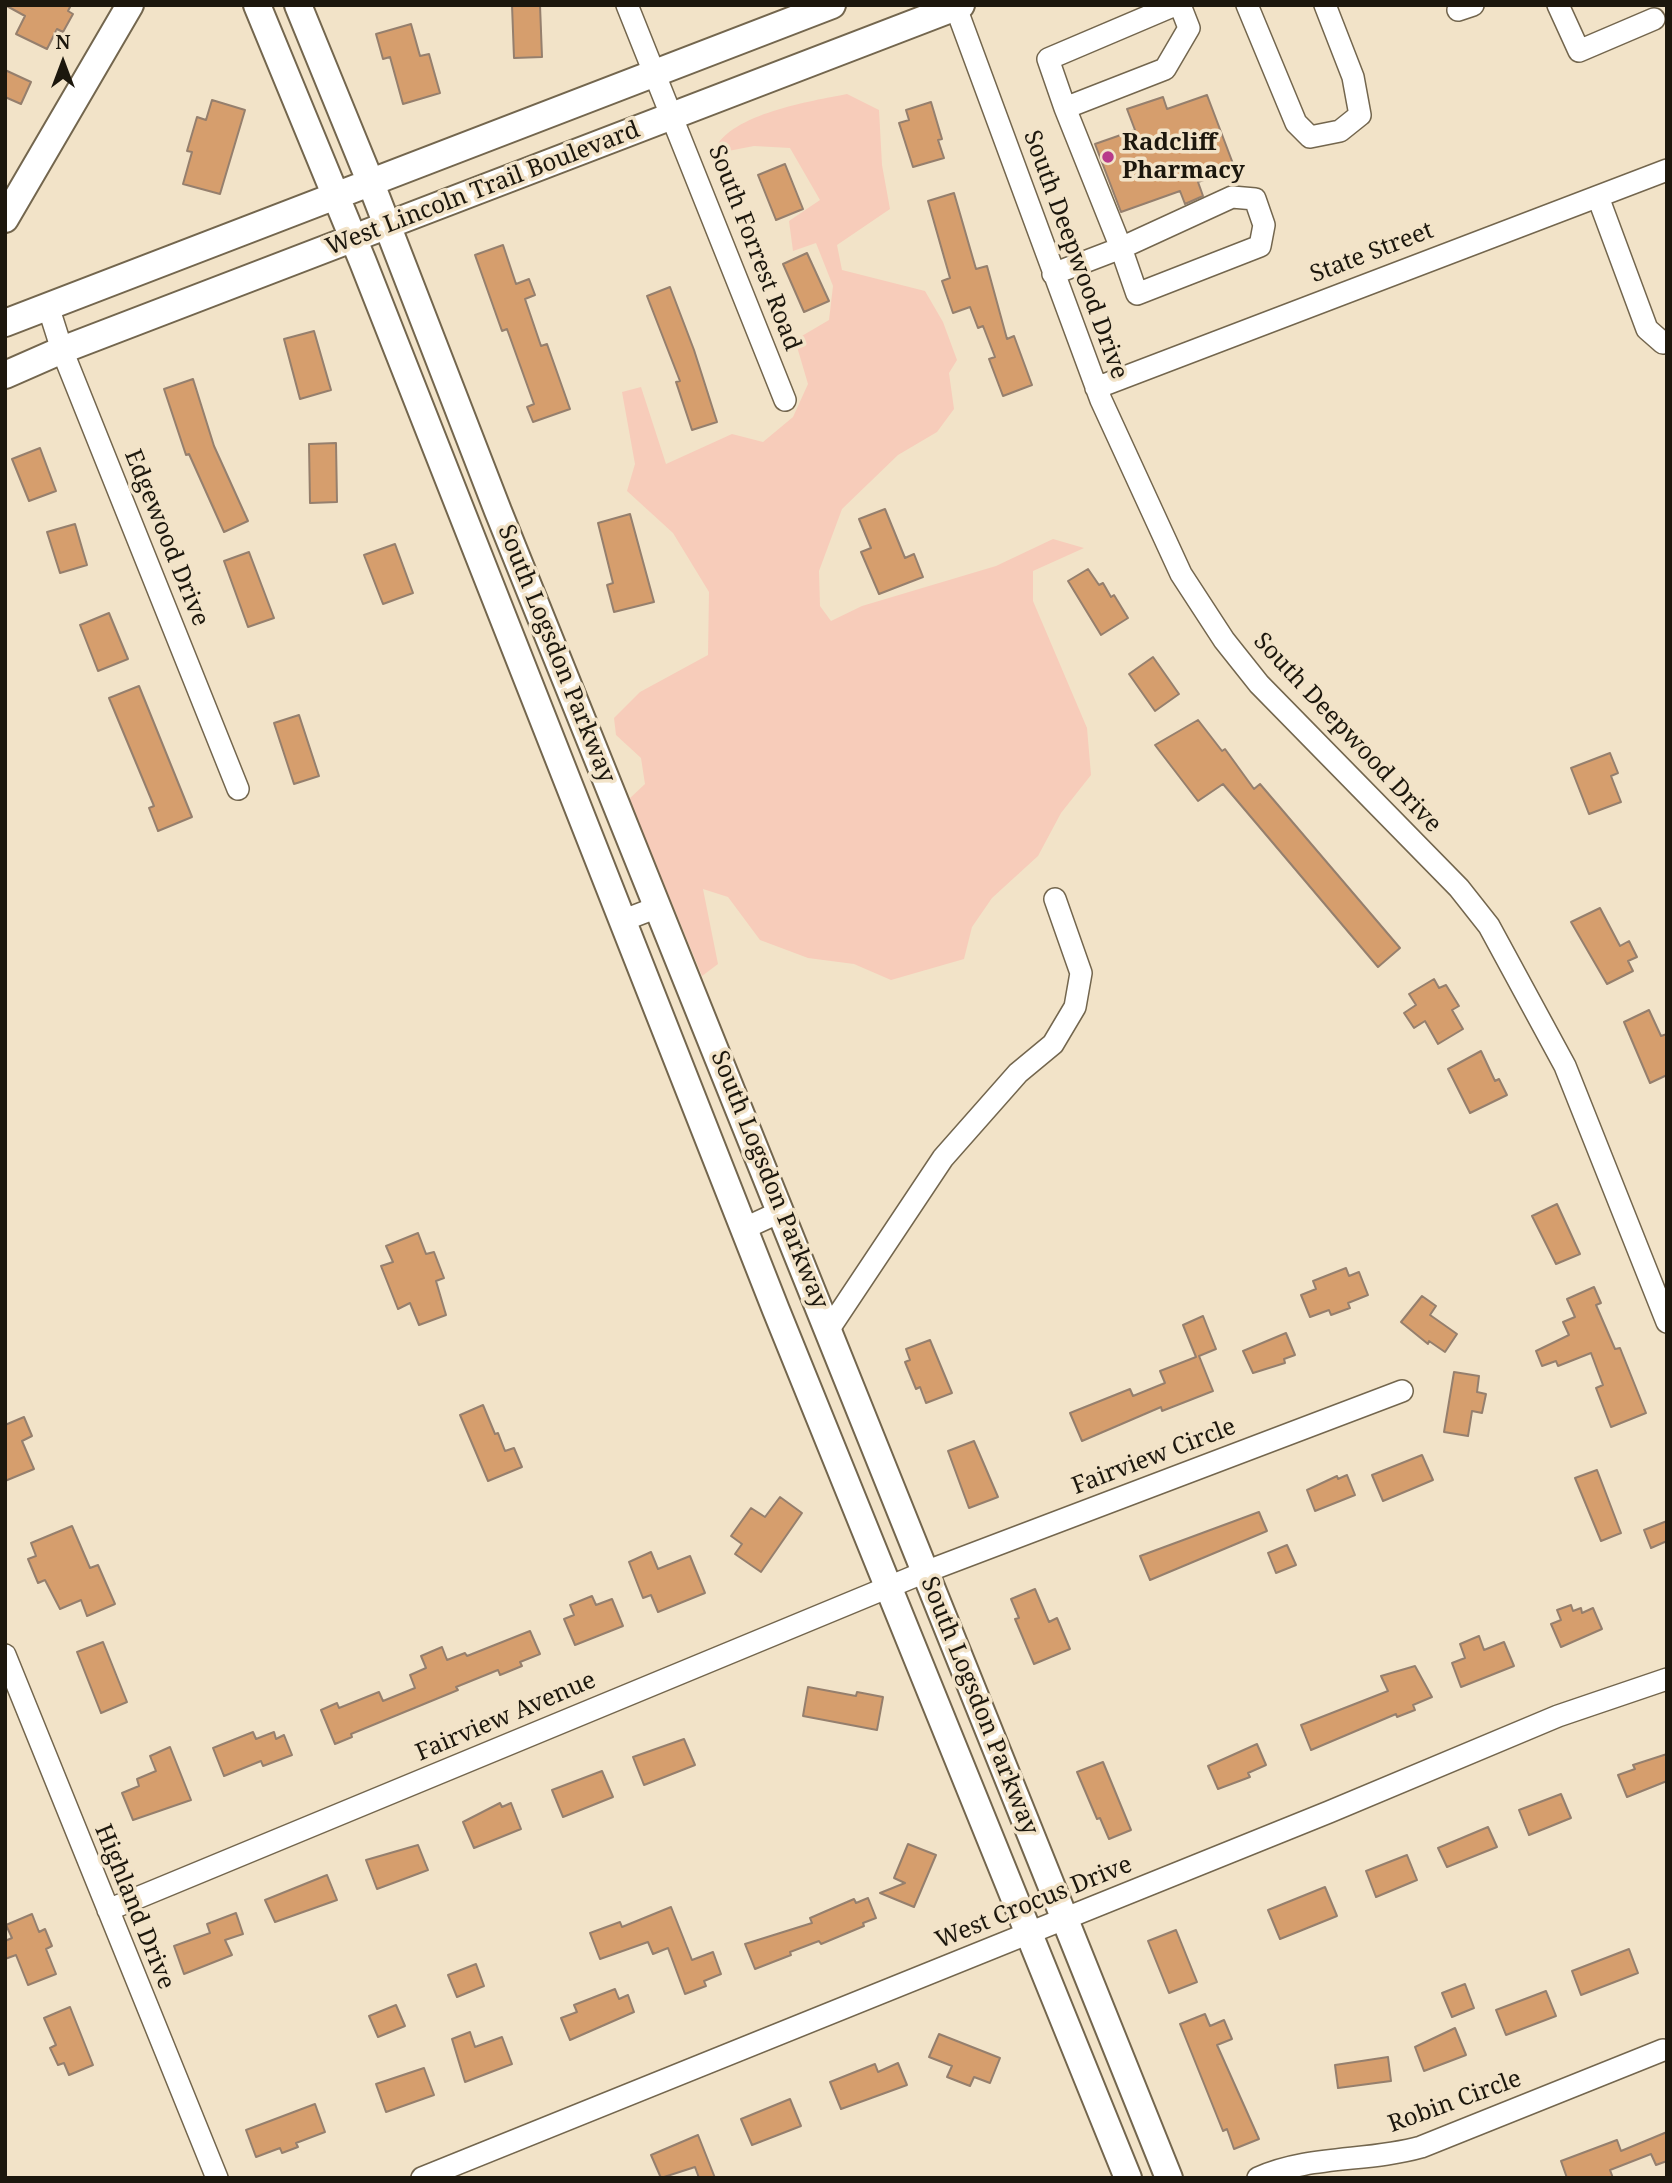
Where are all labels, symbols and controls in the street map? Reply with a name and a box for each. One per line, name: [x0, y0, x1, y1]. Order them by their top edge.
north arrow: [28, 28, 98, 98]
text: N: [56, 29, 70, 55]
street label: West Lincoln Trail Boulevard: [322, 116, 644, 262]
street label: South Deepwood Drive: [1017, 127, 1133, 383]
place label: Radcliff Pharmacy: [1122, 129, 1245, 185]
street label: South Forrest Road: [702, 141, 806, 355]
marker: Radcliff Pharmacy: [1100, 149, 1116, 165]
street label: State Street: [1306, 216, 1438, 290]
street label: Edgewood Drive: [117, 445, 215, 631]
street label: South Logsdon Parkway: [491, 521, 621, 787]
street label: South Deepwood Drive: [1247, 627, 1447, 839]
street label: South Logsdon Parkway: [704, 1047, 834, 1313]
street label: Fairview Circle: [1068, 1413, 1240, 1501]
street label: South Logsdon Parkway: [914, 1573, 1044, 1839]
street label: Fairview Avenue: [412, 1666, 600, 1768]
street label: Highland Drive: [88, 1820, 180, 1994]
street label: West Crocus Drive: [932, 1850, 1136, 1956]
street label: Robin Circle: [1385, 2065, 1525, 2139]

